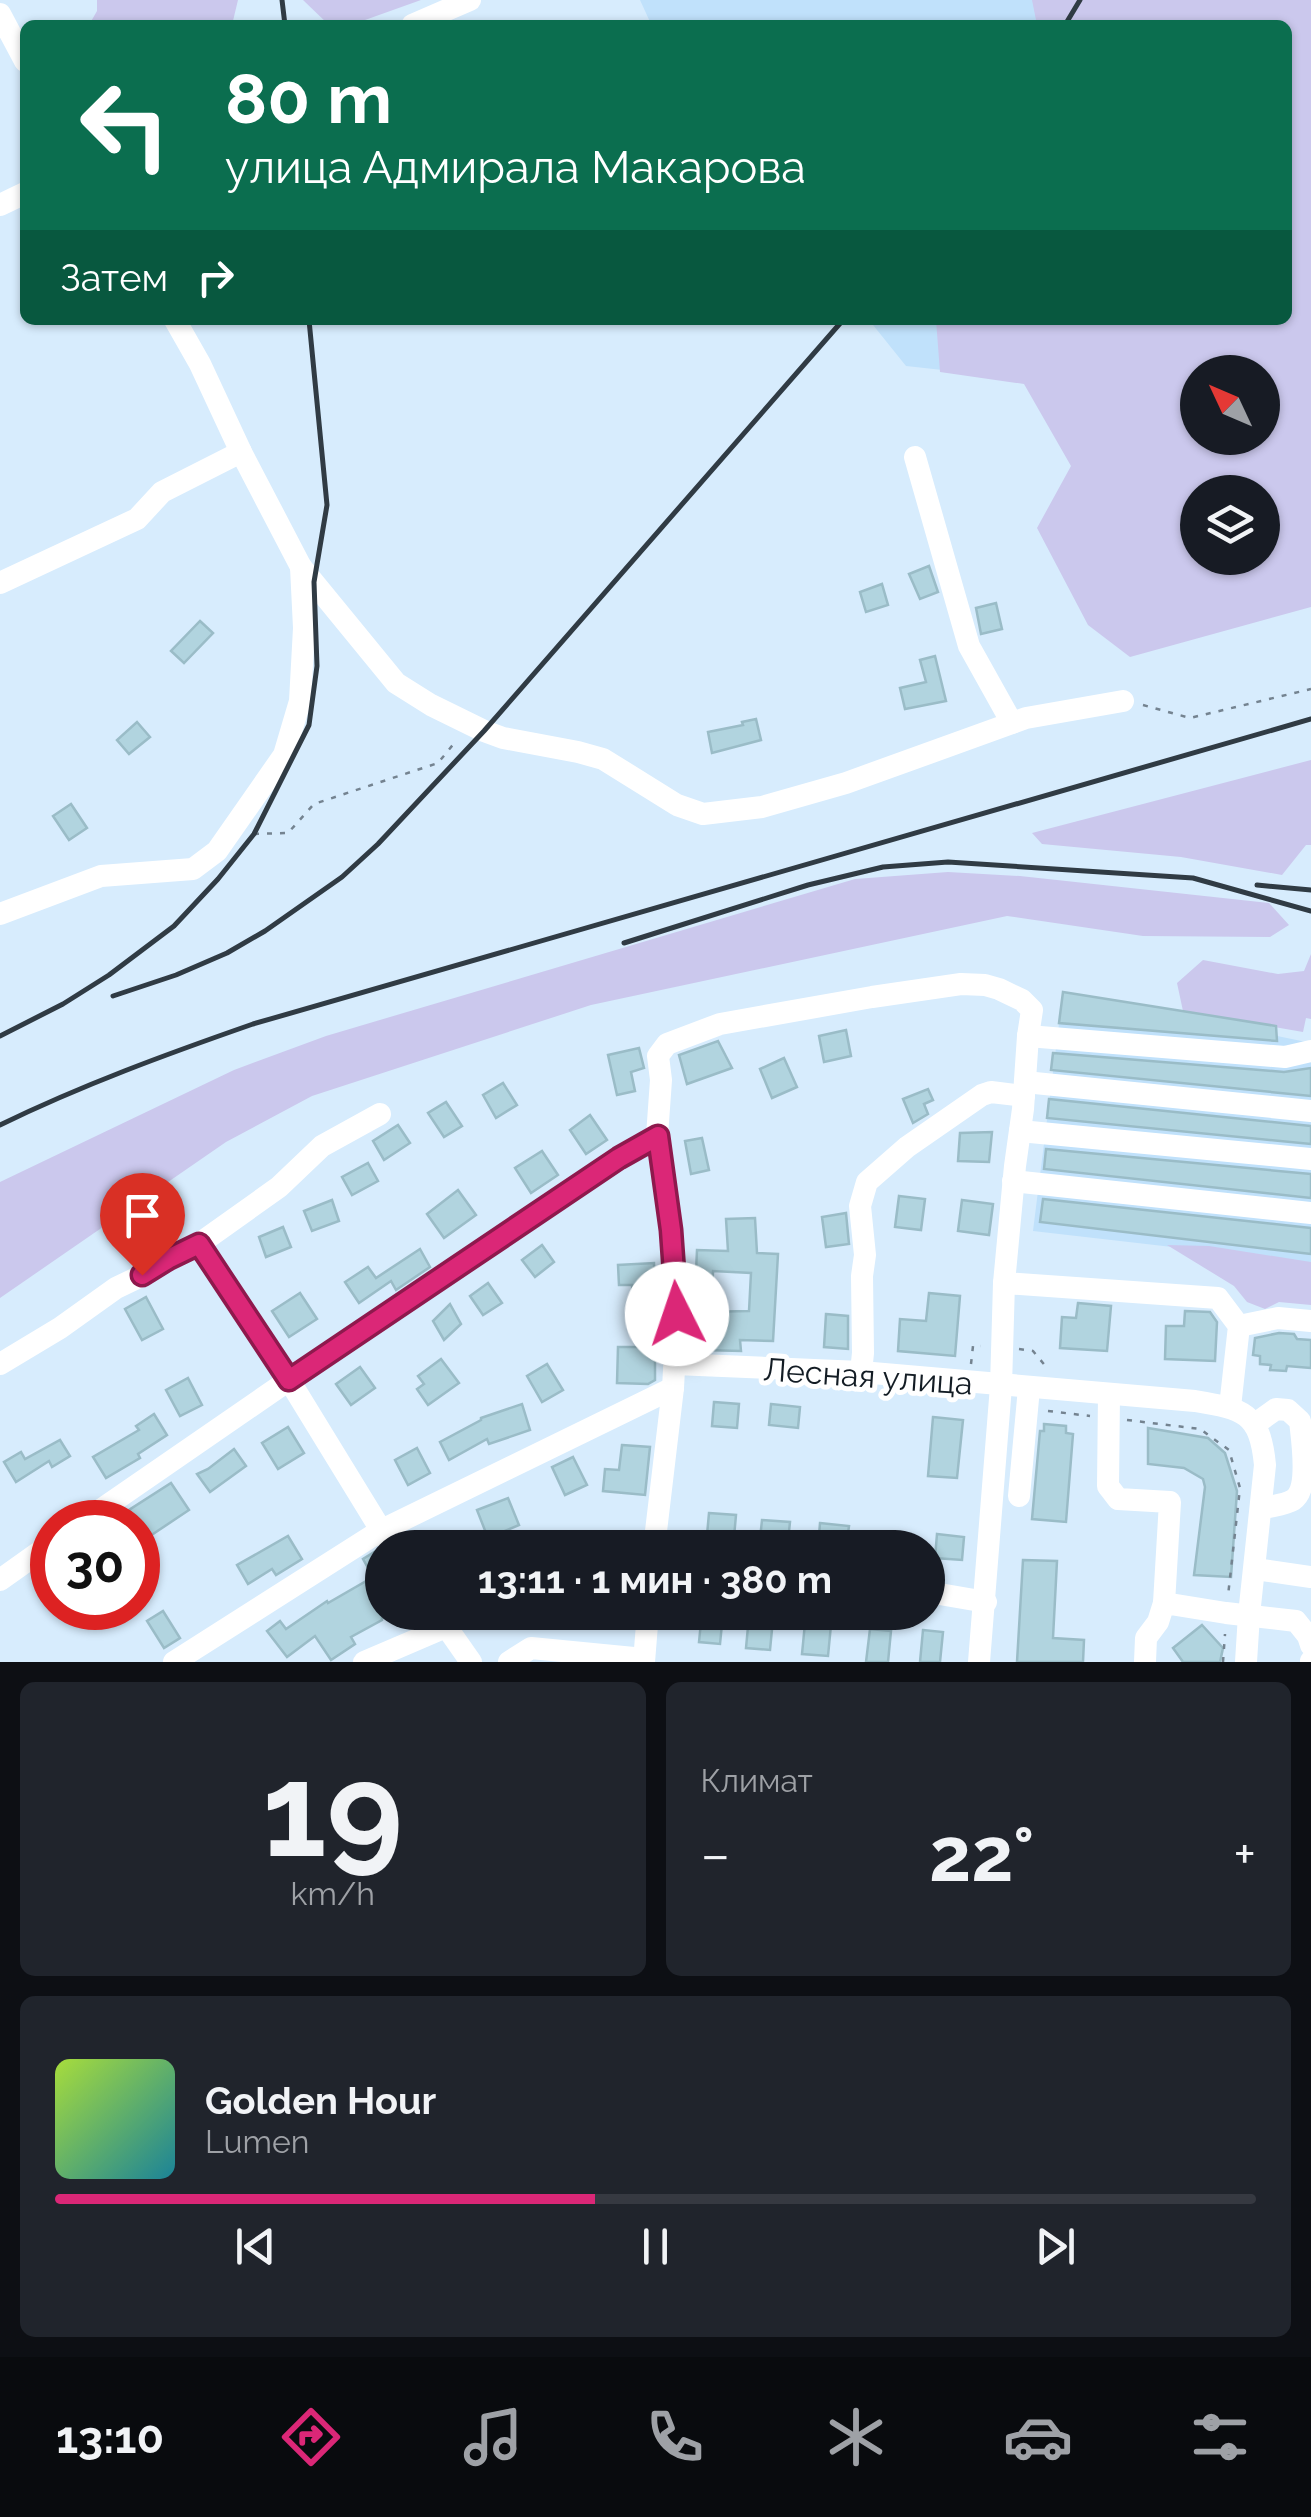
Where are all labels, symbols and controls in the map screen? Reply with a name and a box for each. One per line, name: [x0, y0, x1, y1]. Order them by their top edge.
text: 80 m: [225, 57, 392, 139]
icon: left: [60, 60, 190, 190]
text: улица Адмирала Макарова: [225, 141, 806, 194]
icon: right: [188, 250, 243, 305]
text: Затем: [60, 255, 168, 300]
north arrow: [1180, 355, 1280, 455]
map controls: [1180, 355, 1280, 575]
button: layers: [1180, 475, 1280, 575]
pin: [100, 1173, 185, 1276]
icon: arrive: [115, 1188, 170, 1243]
position arrow: [625, 1262, 729, 1366]
street label: Лесная улица: [762, 1350, 974, 1402]
speed limit sign: 30: [30, 1500, 160, 1630]
text: 13:11 · 1 мин · 380 m: [478, 1557, 832, 1602]
text: 19: [262, 1734, 403, 1886]
text: Климат: [701, 1762, 813, 1799]
text: 22°: [929, 1810, 1034, 1899]
text: −: [701, 1822, 730, 1887]
text: +: [1233, 1822, 1256, 1887]
text: km/h: [291, 1875, 375, 1912]
text: Golden Hour: [205, 2078, 436, 2123]
text: Lumen: [205, 2123, 309, 2160]
icon: previous: [228, 2219, 283, 2274]
icon: pause: [628, 2219, 683, 2274]
icon: next: [1028, 2219, 1083, 2274]
icon: directions: [276, 2402, 346, 2472]
icon: music: [458, 2402, 528, 2472]
icon: phone: [640, 2402, 710, 2472]
icon: climate: [821, 2402, 891, 2472]
icon: car: [1003, 2402, 1073, 2472]
icon: filters: [1185, 2402, 1255, 2472]
text: 13:10: [56, 2411, 164, 2464]

